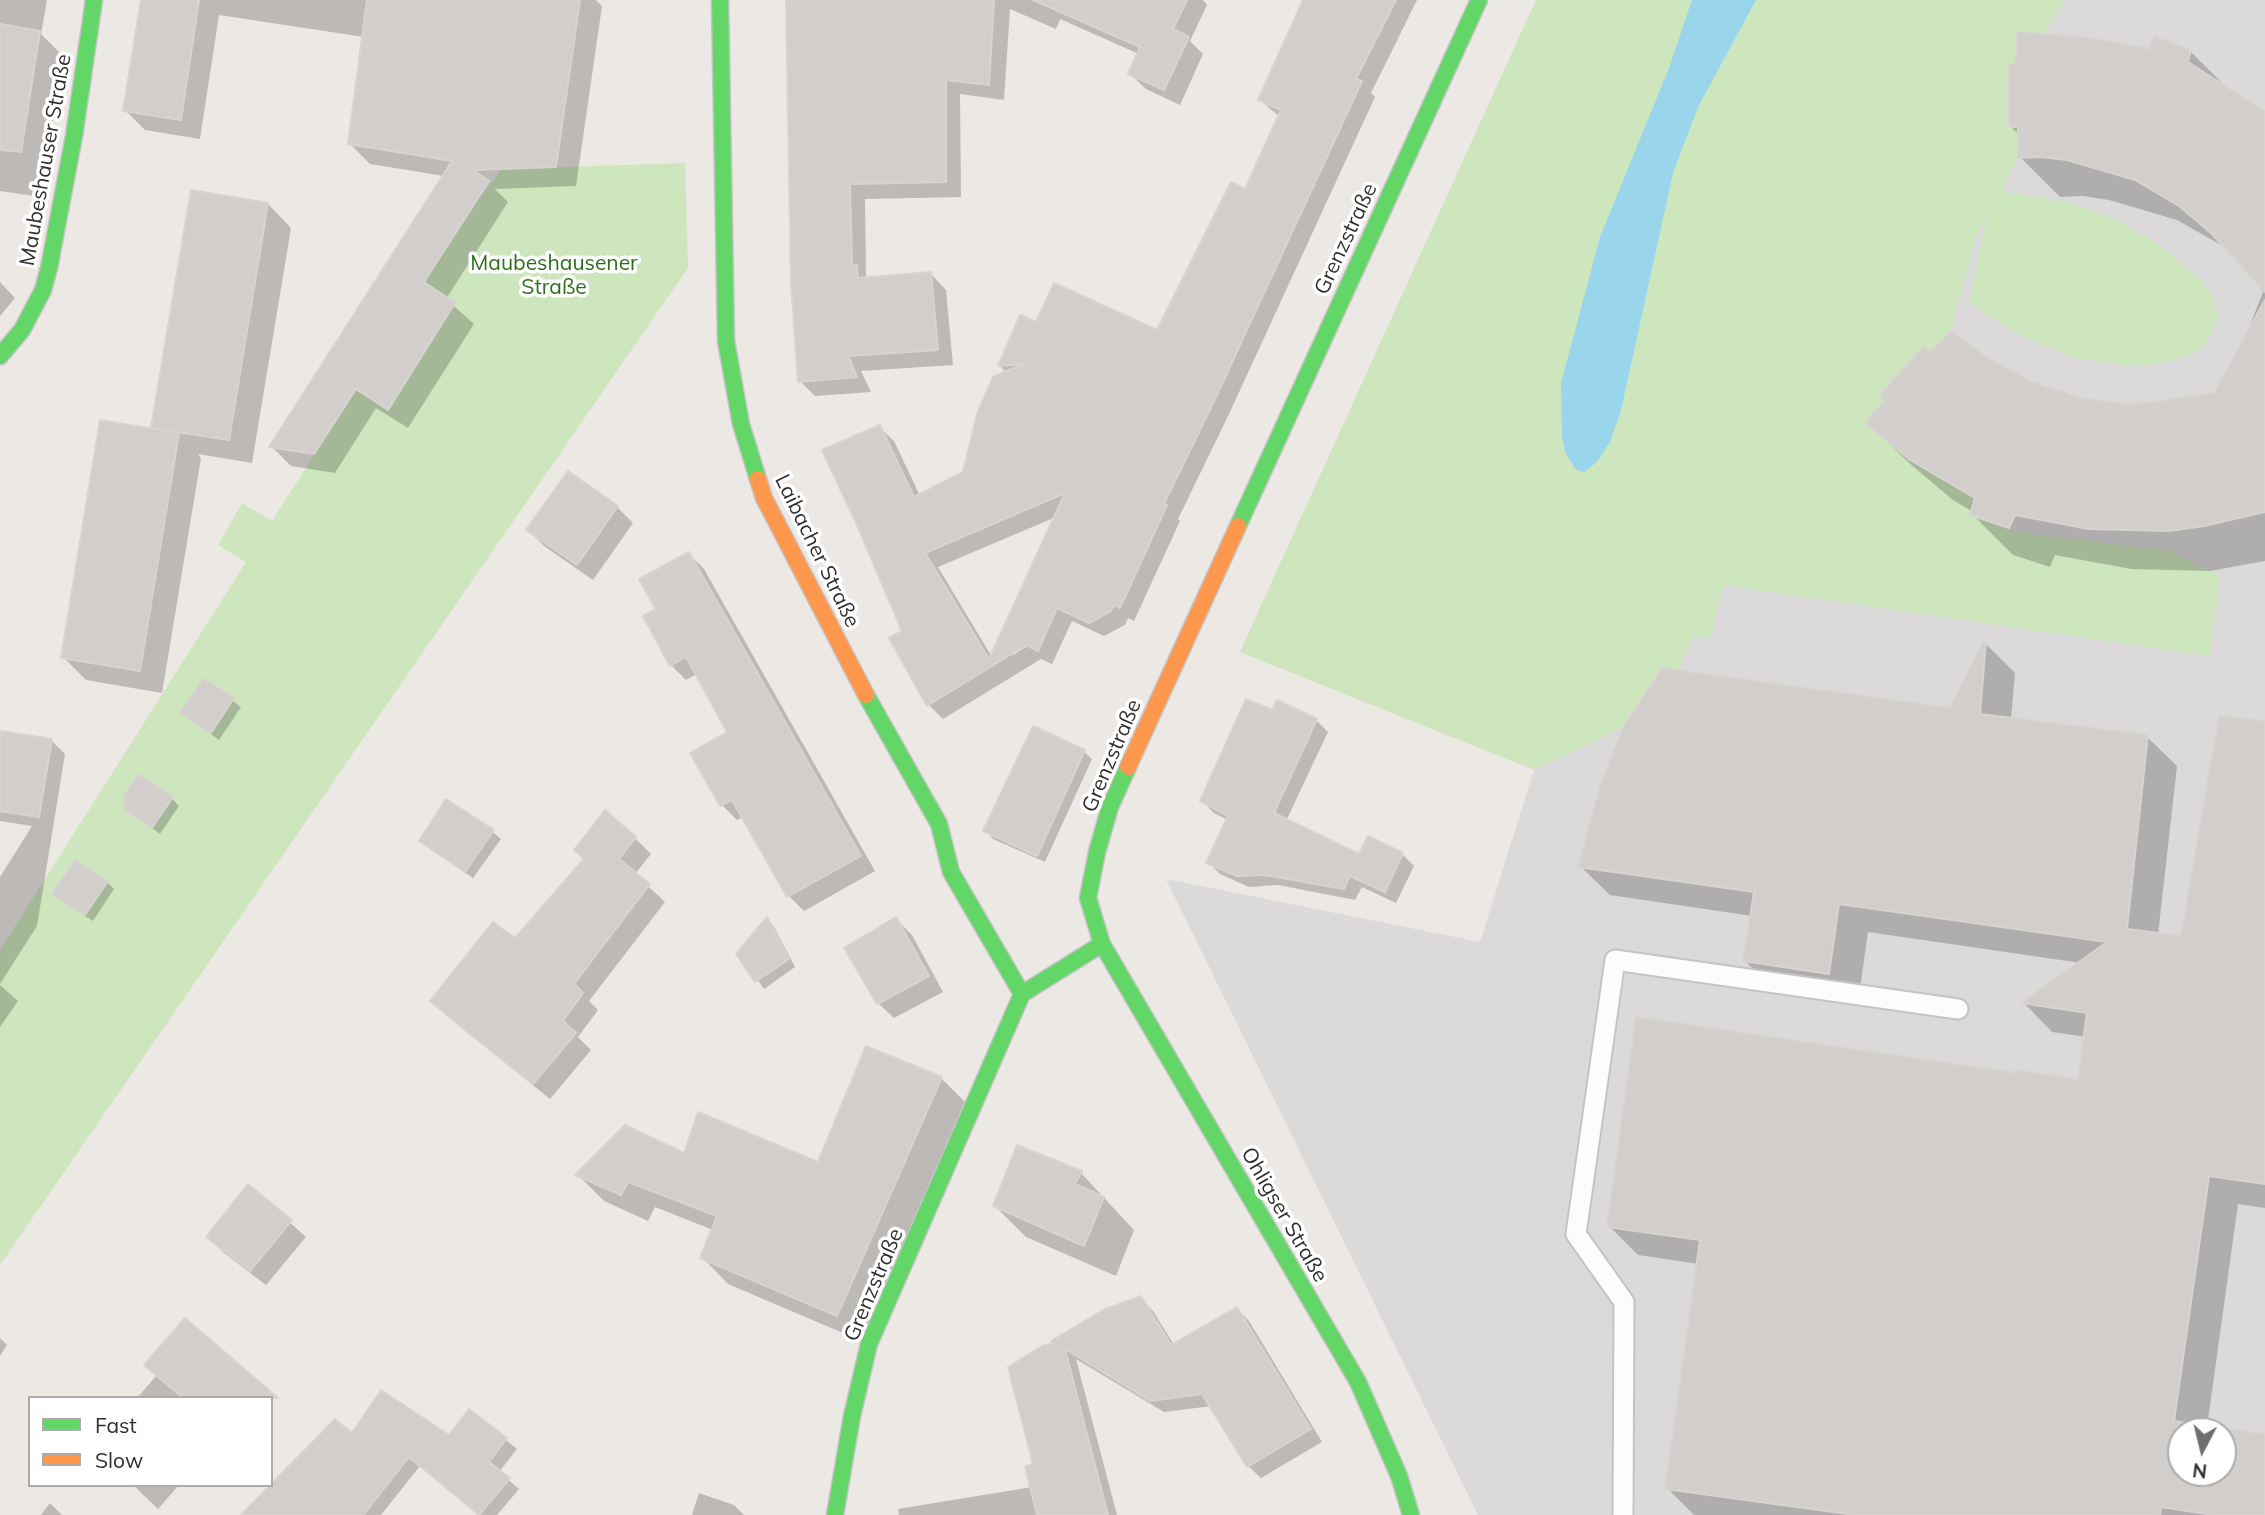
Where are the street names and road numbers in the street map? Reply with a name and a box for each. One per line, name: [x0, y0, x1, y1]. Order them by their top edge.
street label: Maubeshauser Straße: [15, 52, 77, 268]
street label: Grenzstraße: [1309, 179, 1383, 299]
street label: Laibacher Straße: [769, 471, 865, 631]
street label: Grenzstraße: [1077, 696, 1147, 816]
street label: Ohligser Straße: [1235, 1143, 1333, 1287]
street label: Grenzstraße: [839, 1225, 909, 1345]

